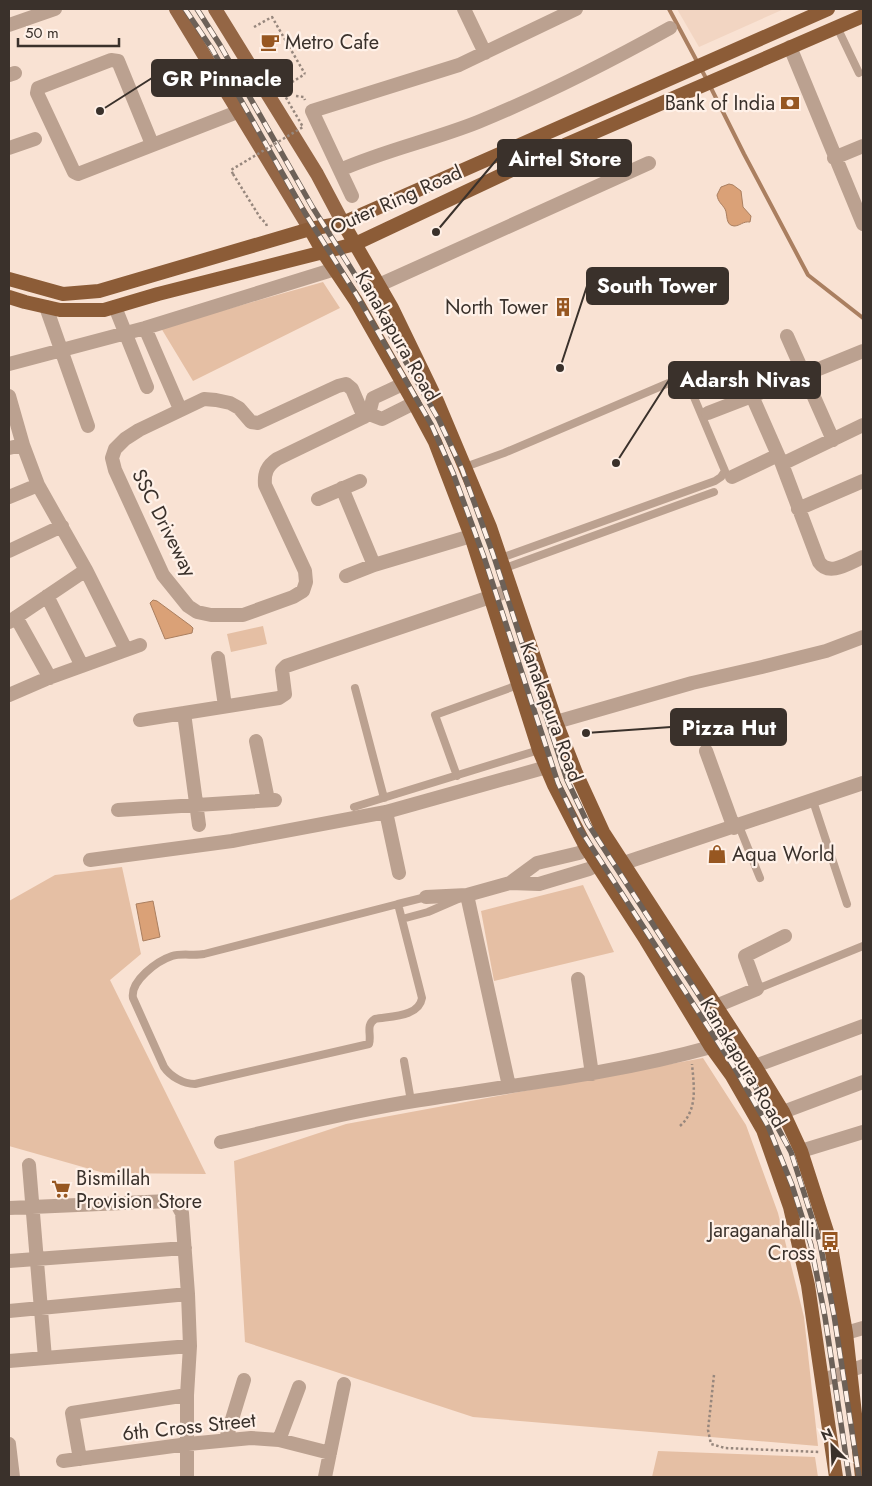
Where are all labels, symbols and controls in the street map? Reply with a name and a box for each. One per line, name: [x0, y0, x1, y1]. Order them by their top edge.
scale bar: [18, 15, 119, 47]
text: 50 m: [25, 22, 59, 44]
place label: Metro Cafe: [285, 28, 379, 57]
cafe icon: Metro Cafe: [259, 31, 281, 53]
callout: GR Pinnacle: [152, 60, 292, 96]
text: GR Pinnacle: [162, 64, 282, 94]
place label: Bank of India: [665, 89, 775, 118]
bank icon: Bank of India: [779, 92, 801, 114]
callout: Airtel Store: [498, 140, 631, 176]
text: Airtel Store: [507, 144, 622, 174]
street label: Outer Ring Road: [325, 158, 467, 242]
street label: Kanakapura Road: [348, 265, 446, 407]
callout: South Tower: [587, 268, 728, 304]
text: South Tower: [597, 271, 718, 301]
place label: North Tower: [445, 293, 548, 322]
building icon: North Tower: [552, 296, 574, 318]
callout: Adarsh Nivas: [669, 362, 820, 398]
text: Adarsh Nivas: [679, 365, 811, 395]
street label: SSC Driveway: [124, 464, 204, 582]
street label: Kanakapura Road: [512, 638, 590, 786]
callout: Pizza Hut: [671, 709, 786, 745]
text: Pizza Hut: [682, 713, 776, 743]
place label: Aqua World: [732, 840, 835, 869]
shop icon: Aqua World: [706, 843, 728, 865]
street label: Kanakapura Road: [693, 993, 793, 1133]
place label: Bismillah Provision Store: [76, 1164, 202, 1216]
supermarket icon: Bismillah Provision Store: [50, 1178, 72, 1200]
place label: Jaraganahalli Cross: [705, 1216, 815, 1268]
bus stop icon: Jaraganahalli Cross: [819, 1230, 841, 1252]
street label: 6th Cross Street: [121, 1406, 257, 1448]
north arrow: [807, 1421, 857, 1471]
text: N: [818, 1423, 836, 1446]

